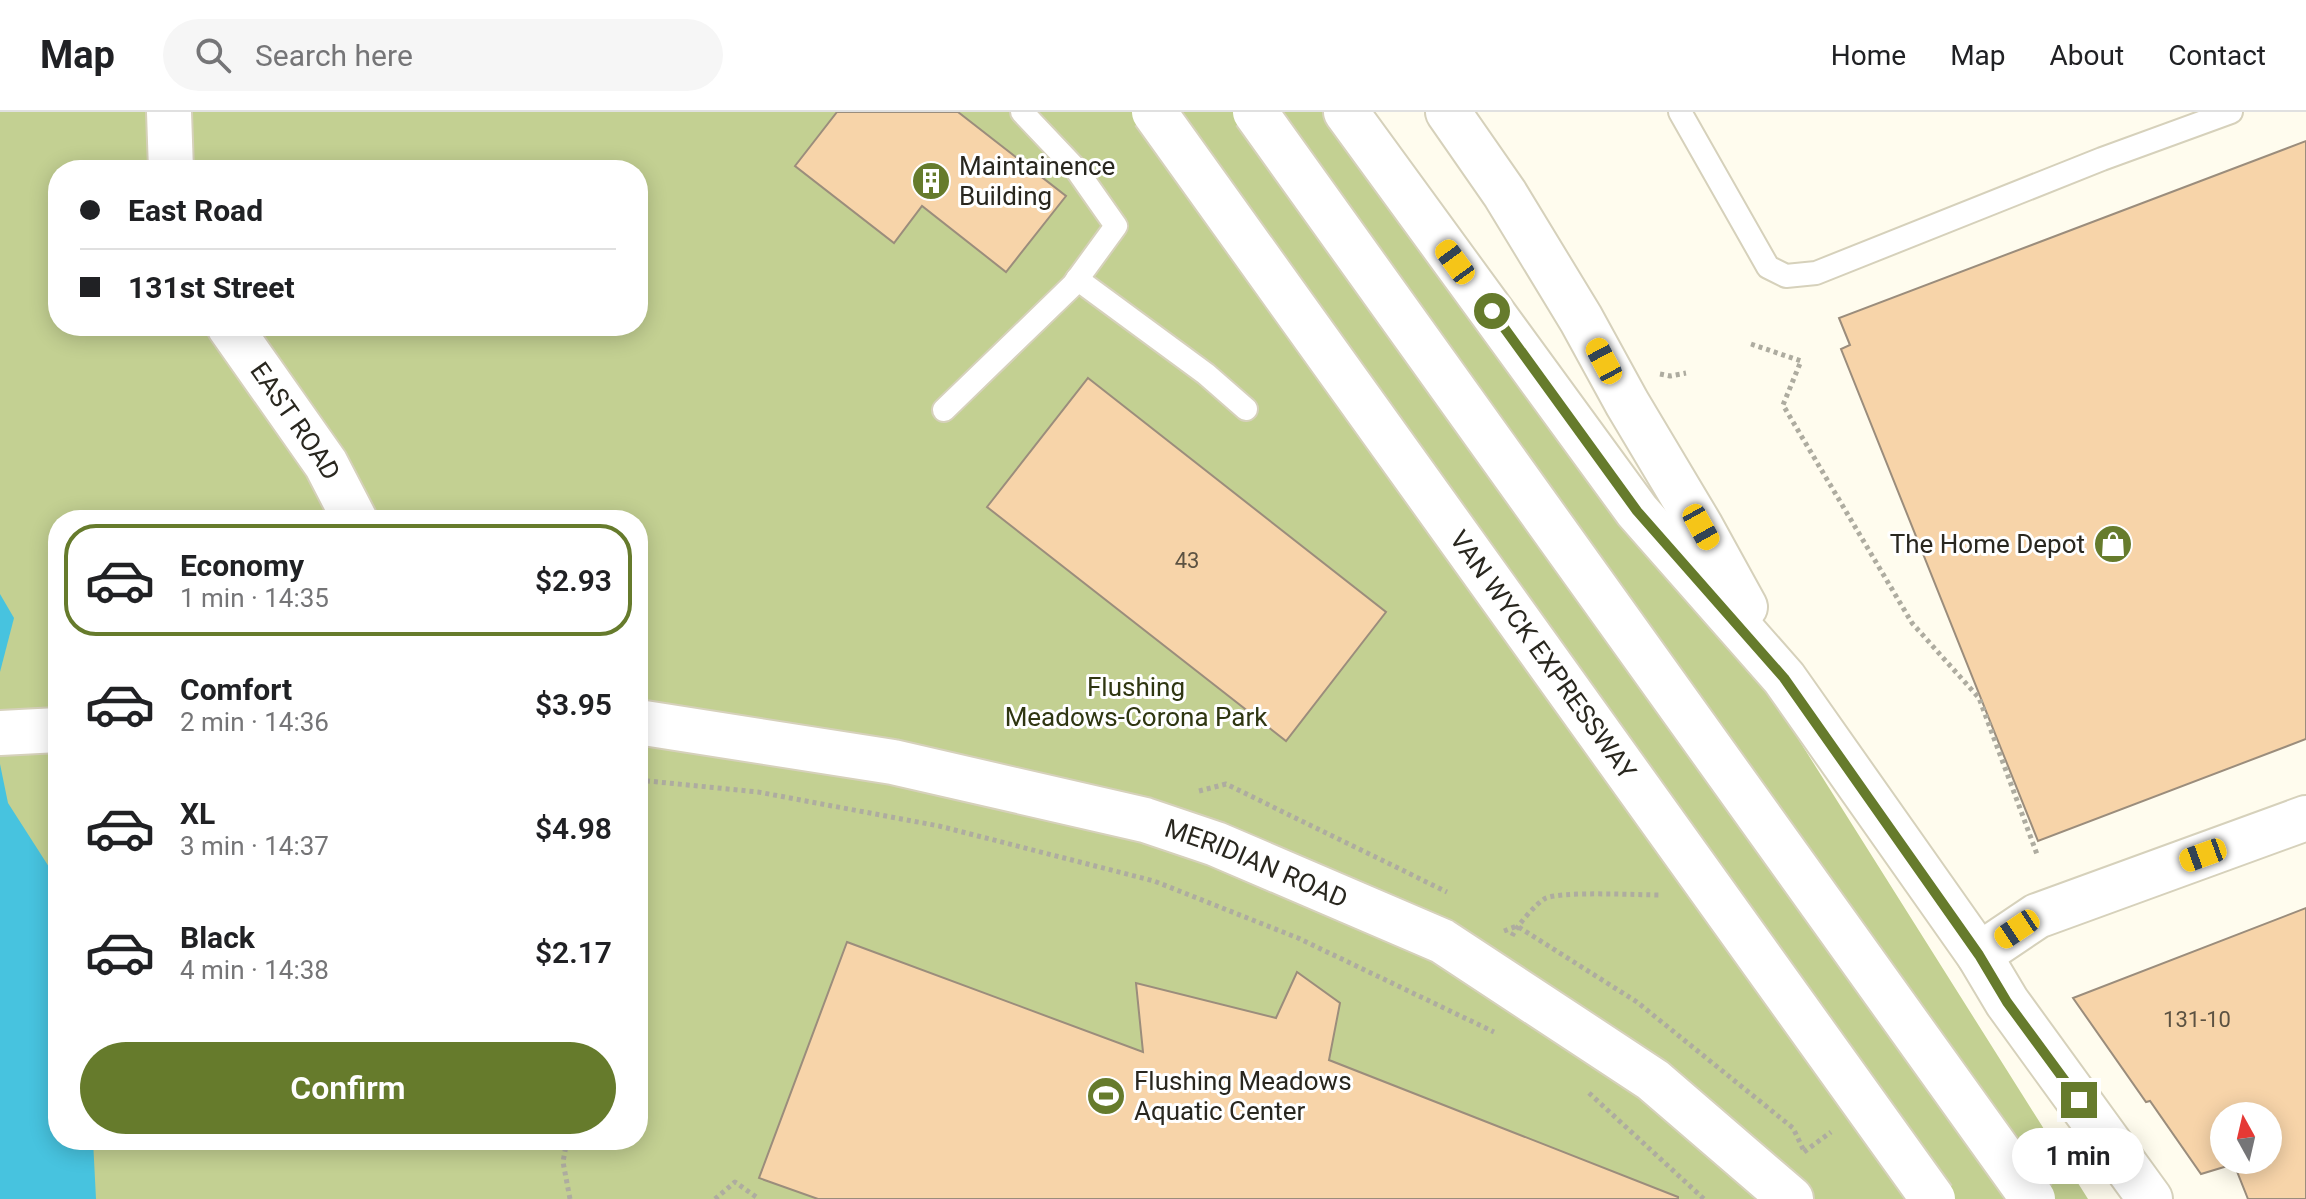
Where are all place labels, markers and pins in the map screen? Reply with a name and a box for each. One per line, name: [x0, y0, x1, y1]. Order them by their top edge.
place label: Maintainence Building: [959, 151, 1115, 211]
building icon: Maintainence Building: [910, 160, 952, 202]
shop icon: The Home Depot: [2092, 523, 2134, 565]
place label: The Home Depot: [1890, 529, 2085, 559]
place label: Flushing Meadows Aquatic Center: [1134, 1066, 1352, 1126]
sports icon: Flushing Meadows Aquatic Center: [1085, 1075, 1127, 1117]

